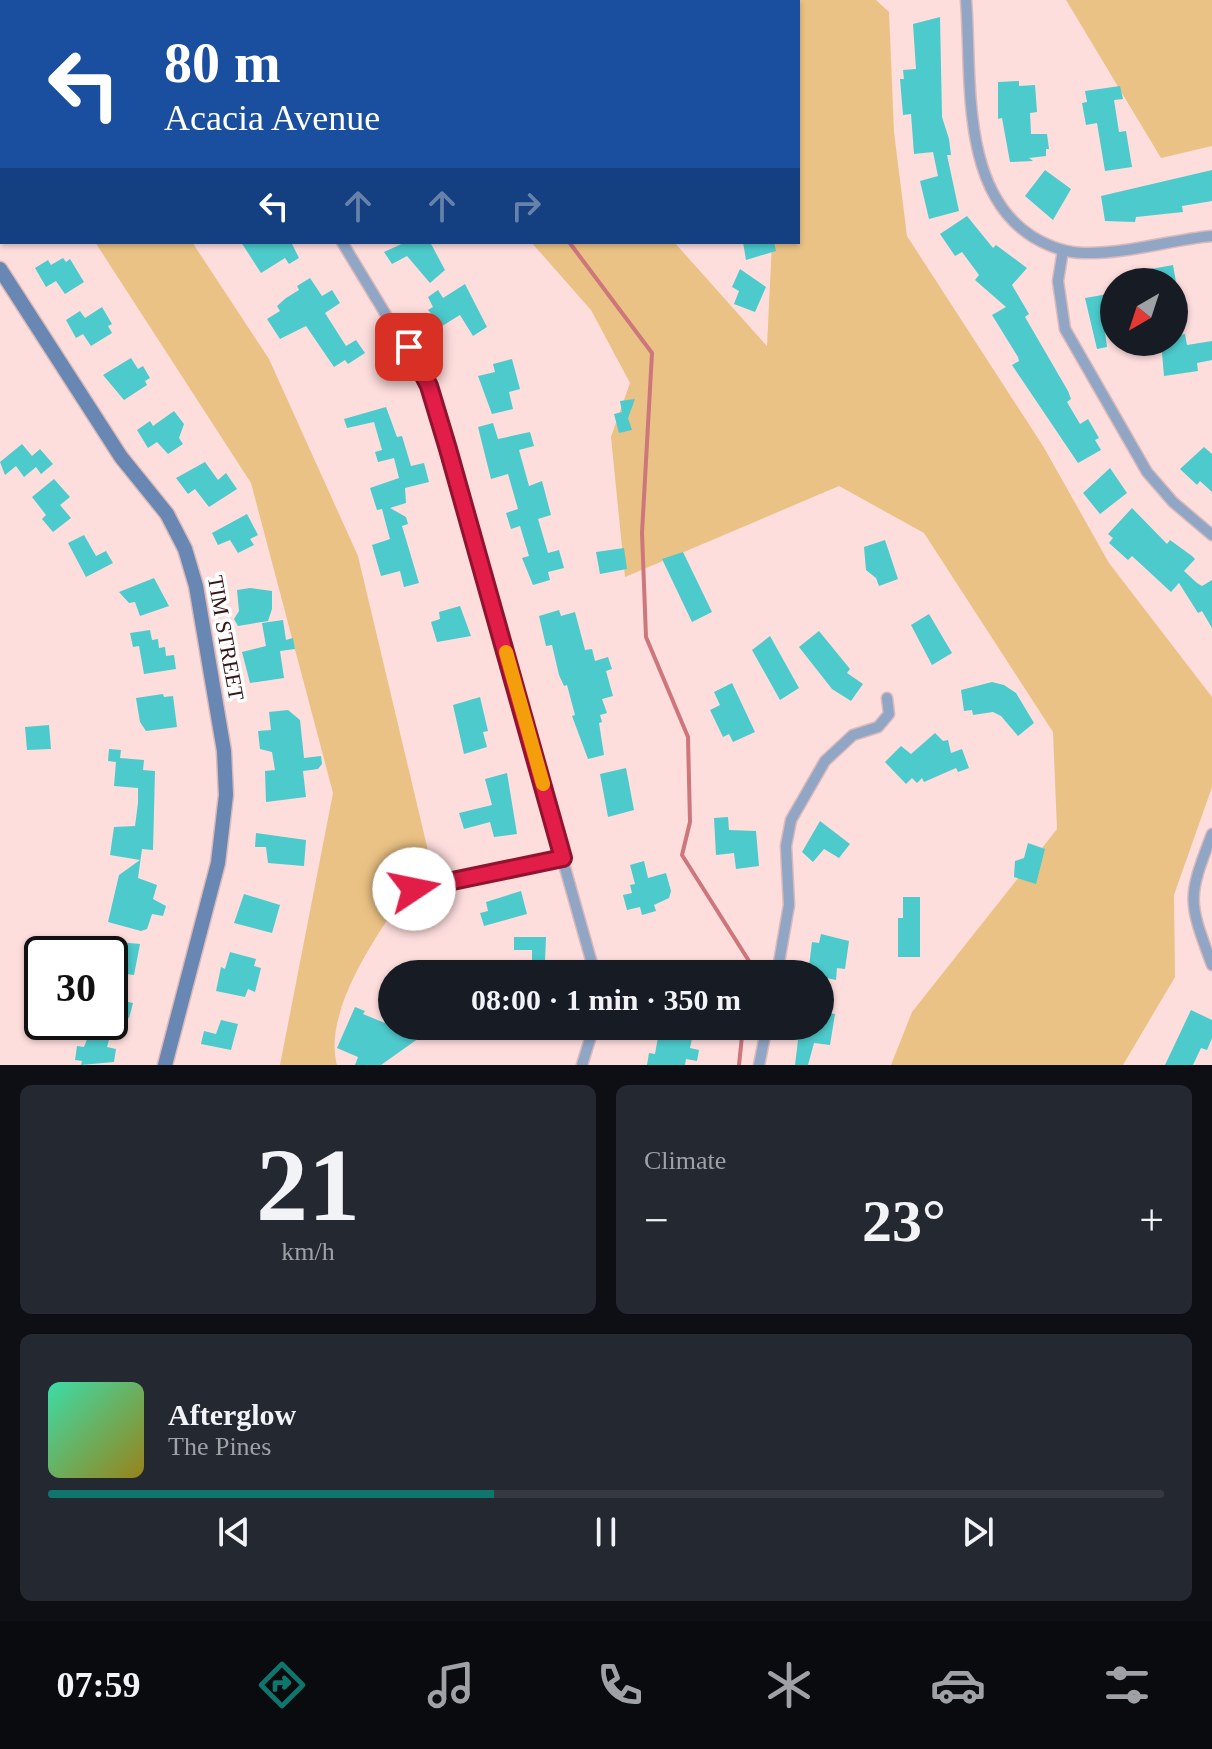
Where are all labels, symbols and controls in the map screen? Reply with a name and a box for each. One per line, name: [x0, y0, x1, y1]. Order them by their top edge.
icon: left: [32, 32, 136, 136]
text: 80 m: [164, 32, 281, 94]
text: Acacia Avenue: [164, 98, 380, 138]
icon: left: [252, 184, 296, 228]
icon: ahead: [336, 184, 380, 228]
icon: ahead: [420, 184, 464, 228]
icon: right: [504, 184, 548, 228]
north arrow: [1100, 268, 1188, 356]
map controls: [1100, 268, 1188, 356]
pin: [375, 313, 443, 381]
icon: arrive: [387, 325, 431, 369]
street label: TIM STREET: [203, 574, 249, 703]
position arrow: [372, 847, 456, 931]
speed limit sign: 30: [24, 936, 128, 1040]
text: 08:00 · 1 min · 350 m: [471, 983, 741, 1016]
text: 21: [256, 1127, 360, 1242]
text: Climate: [644, 1146, 726, 1175]
text: 23°: [862, 1188, 946, 1254]
text: −: [644, 1196, 669, 1245]
text: +: [1139, 1196, 1164, 1245]
text: km/h: [281, 1237, 335, 1266]
text: Afterglow: [168, 1398, 296, 1431]
text: The Pines: [168, 1432, 271, 1461]
icon: previous: [212, 1510, 256, 1554]
icon: pause: [584, 1510, 628, 1554]
icon: next: [956, 1510, 1000, 1554]
icon: directions: [254, 1657, 310, 1713]
icon: music: [423, 1657, 479, 1713]
icon: phone: [592, 1657, 648, 1713]
icon: climate: [761, 1657, 817, 1713]
icon: car: [930, 1657, 986, 1713]
icon: filters: [1099, 1657, 1155, 1713]
text: 07:59: [57, 1665, 141, 1705]

